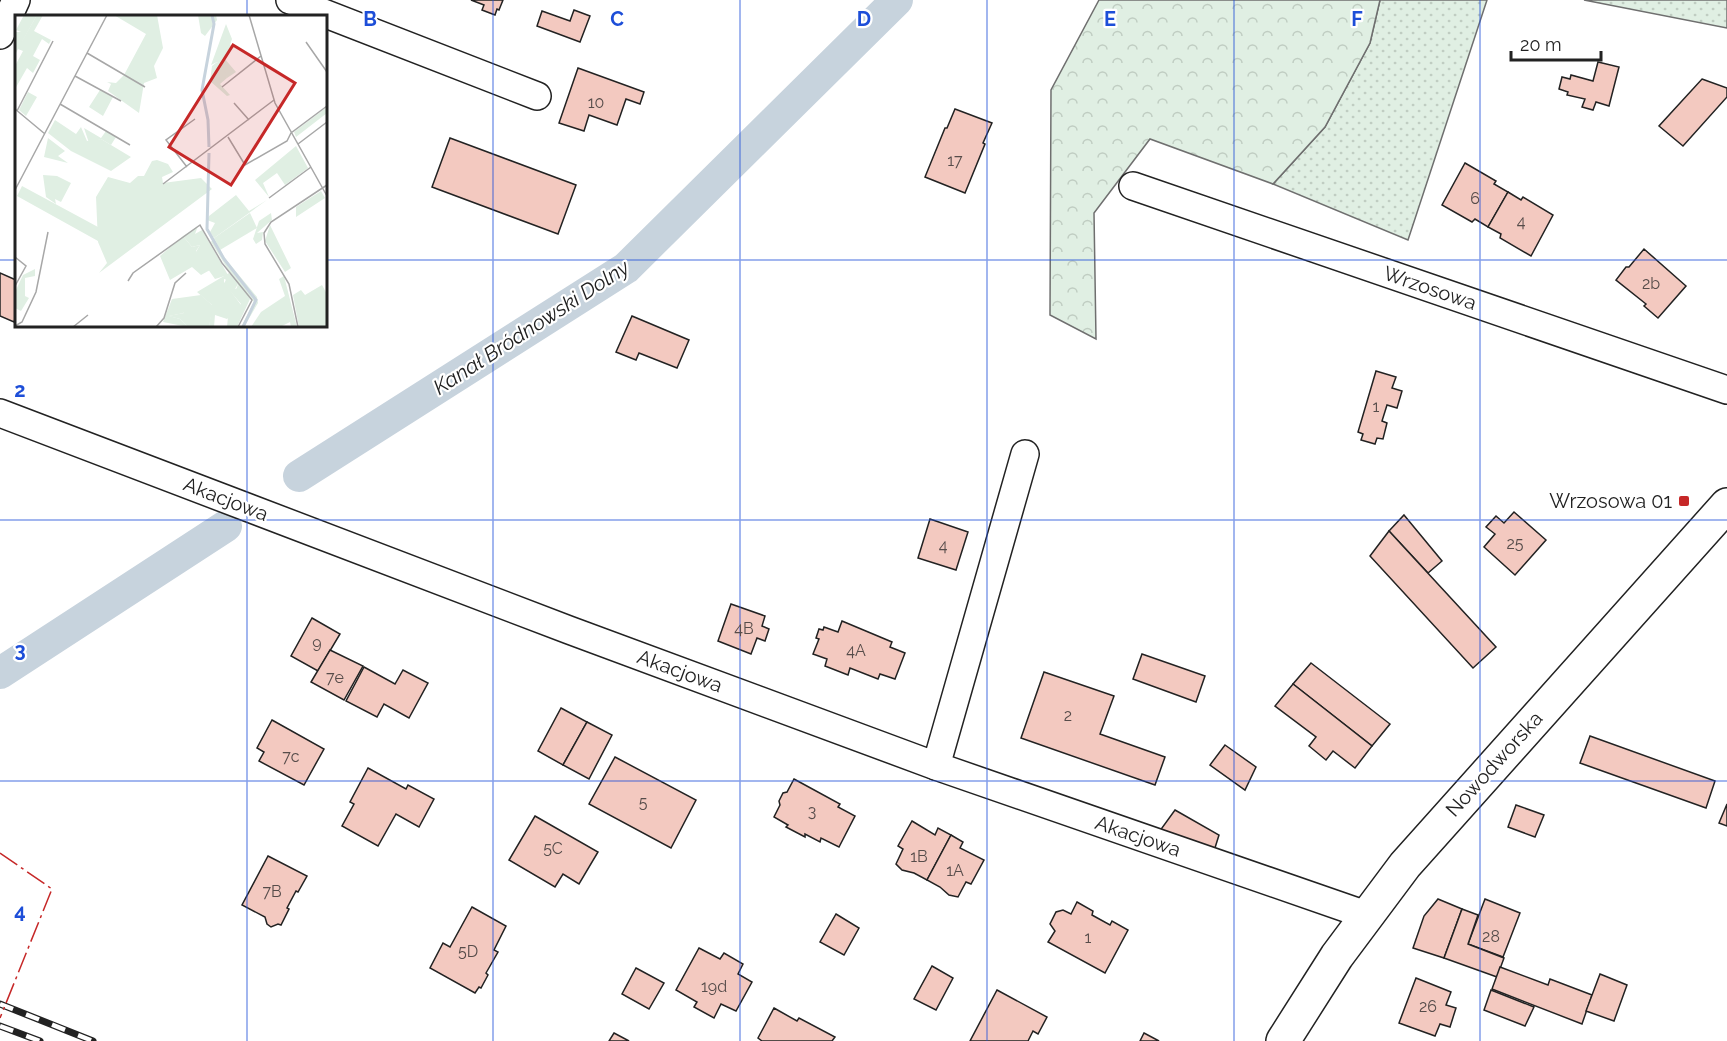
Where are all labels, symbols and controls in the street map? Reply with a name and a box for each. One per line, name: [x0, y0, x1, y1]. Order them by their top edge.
text: B: [363, 7, 377, 31]
text: C: [610, 7, 624, 31]
text: D: [857, 7, 871, 31]
text: E: [1104, 7, 1116, 31]
text: F: [1351, 7, 1363, 31]
inset map: [15, 15, 327, 327]
scale bar: [1511, 24, 1601, 62]
text: 20 m: [1520, 34, 1562, 55]
house number: 10: [588, 93, 604, 112]
house number: 17: [947, 151, 963, 170]
house number: 6: [1470, 189, 1480, 208]
house number: 4: [1517, 212, 1526, 231]
water label: Kanał Bródnowski Dolny: [428, 254, 634, 400]
street label: Wrzosowa: [1380, 261, 1480, 315]
house number: 2b: [1642, 274, 1660, 293]
text: 2: [14, 378, 26, 402]
house number: 1: [1373, 397, 1380, 416]
street label: Akacjowa: [180, 472, 272, 526]
place label: Wrzosowa 01: [1549, 489, 1672, 513]
marker: Wrzosowa 01: [1677, 494, 1691, 508]
house number: 25: [1506, 534, 1524, 553]
house number: 4: [939, 536, 948, 555]
house number: 4B: [734, 619, 754, 638]
house number: 9: [312, 633, 322, 652]
text: 3: [14, 638, 26, 662]
house number: 4A: [846, 641, 866, 660]
street label: Akacjowa: [634, 645, 726, 697]
house number: 7e: [326, 668, 344, 687]
house number: 2: [1064, 706, 1072, 725]
street label: Nowodworska: [1441, 707, 1547, 821]
house number: 7c: [282, 747, 300, 766]
house number: 5: [639, 793, 648, 812]
house number: 3: [808, 802, 816, 821]
street label: Akacjowa: [1092, 810, 1184, 862]
house number: 5C: [543, 839, 563, 858]
house number: 1B: [910, 847, 928, 866]
house number: 1A: [946, 861, 964, 880]
house number: 7B: [262, 882, 282, 901]
text: 4: [14, 899, 26, 923]
house number: 28: [1482, 927, 1500, 946]
house number: 1: [1085, 928, 1092, 947]
house number: 5D: [458, 942, 478, 961]
house number: 19d: [701, 977, 727, 996]
house number: 26: [1419, 997, 1437, 1016]

